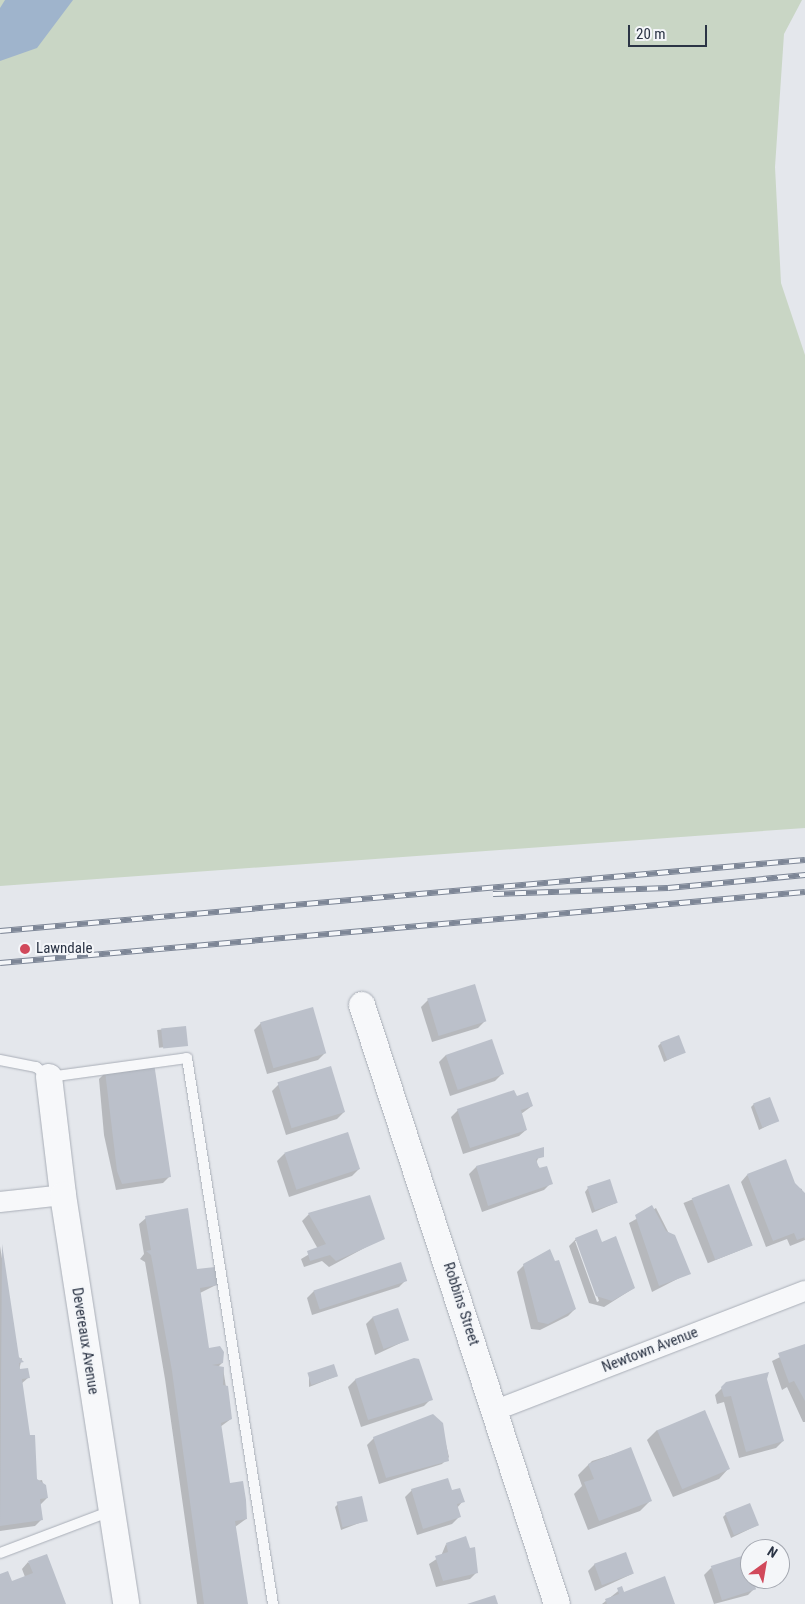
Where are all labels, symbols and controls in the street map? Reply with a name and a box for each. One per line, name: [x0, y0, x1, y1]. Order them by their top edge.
scale bar: [630, 15, 709, 47]
text: 20 m: [636, 25, 666, 43]
place label: Lawndale: [36, 940, 92, 958]
marker: Lawndale: [18, 942, 32, 956]
street label: Robbins Street: [439, 1260, 483, 1348]
street label: Devereaux Avenue: [68, 1286, 102, 1396]
street label: Newtown Avenue: [599, 1323, 701, 1377]
north arrow: [740, 1539, 790, 1589]
text: N: [765, 1543, 780, 1561]

